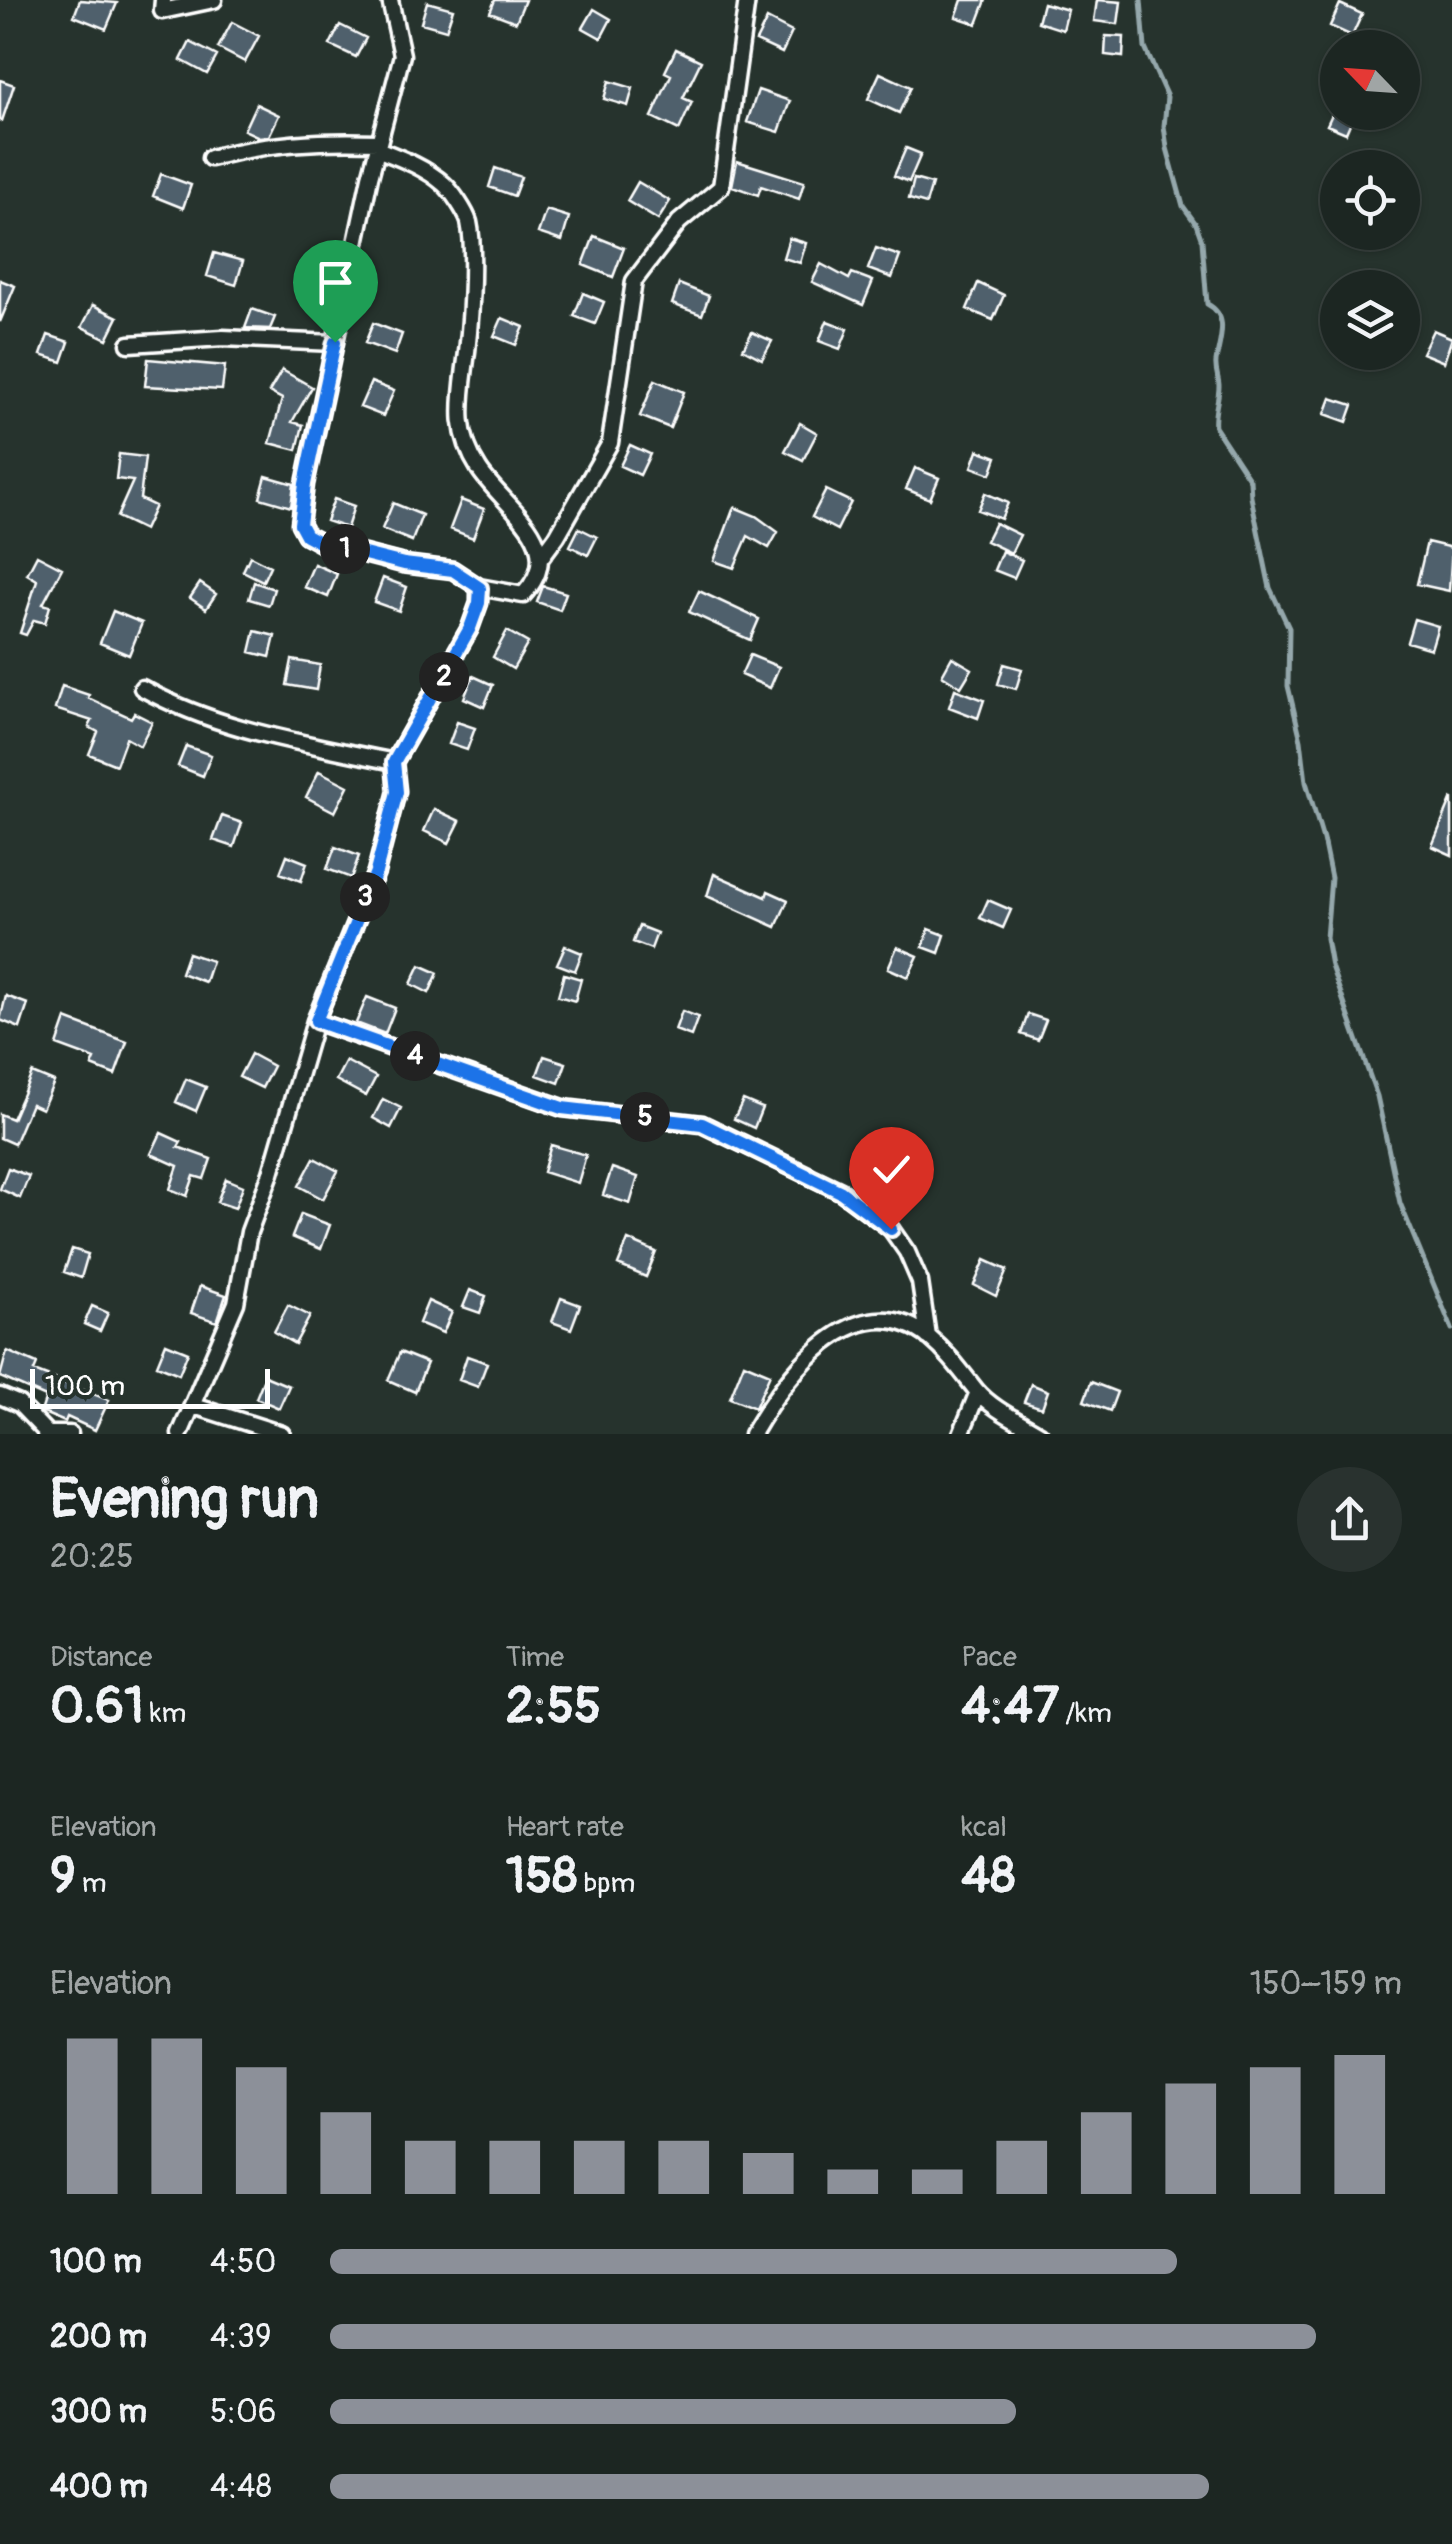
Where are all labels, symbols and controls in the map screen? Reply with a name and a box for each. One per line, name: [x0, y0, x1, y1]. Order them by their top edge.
north arrow: [1320, 30, 1420, 130]
map controls: [1320, 30, 1420, 370]
button: locate: [1320, 150, 1420, 250]
pin: [293, 240, 378, 343]
icon: arrive: [308, 255, 363, 310]
button: layers: [1320, 270, 1420, 370]
pin: 1: [320, 524, 370, 574]
text: 1: [340, 531, 350, 566]
pin: 2: [419, 652, 469, 702]
text: 2: [436, 659, 452, 694]
pin: 3: [340, 872, 390, 922]
text: 3: [357, 879, 373, 914]
pin: 4: [390, 1031, 440, 1081]
text: 4: [407, 1038, 423, 1073]
pin: 5: [620, 1092, 670, 1142]
text: 5: [637, 1099, 653, 1134]
pin: [849, 1127, 934, 1230]
icon: check: [864, 1142, 919, 1197]
scale bar: [30, 1364, 270, 1408]
text: 100 m: [45, 1369, 125, 1404]
text: Evening run: [50, 1465, 319, 1534]
button: share: [1297, 1467, 1402, 1572]
text: 20:25: [50, 1537, 134, 1577]
text: Distance: [50, 1640, 152, 1675]
text: Time: [506, 1640, 564, 1675]
text: Pace: [961, 1640, 1017, 1675]
text: 0.61: [50, 1675, 144, 1738]
text: 2:55: [506, 1675, 601, 1738]
text: 4:47: [961, 1675, 1059, 1738]
text: km: [144, 1696, 186, 1731]
text: /km: [1059, 1696, 1112, 1731]
text: Elevation: [50, 1810, 157, 1845]
text: Heart rate: [506, 1810, 624, 1845]
text: kcal: [961, 1810, 1007, 1845]
text: 9: [50, 1845, 76, 1908]
text: 158: [506, 1845, 578, 1908]
text: 48: [961, 1845, 1016, 1908]
text: m: [76, 1866, 107, 1901]
text: bpm: [578, 1866, 635, 1901]
text: Elevation: [50, 1964, 172, 2004]
text: 150–159 m: [1250, 1964, 1402, 2004]
text: 100 m: [50, 2242, 142, 2282]
text: 4:50: [210, 2242, 276, 2282]
text: 200 m: [50, 2317, 147, 2357]
text: 4:39: [210, 2317, 271, 2357]
text: 300 m: [50, 2392, 147, 2432]
text: 5:06: [210, 2392, 276, 2432]
text: 400 m: [50, 2467, 148, 2507]
text: 4:48: [210, 2467, 272, 2507]

